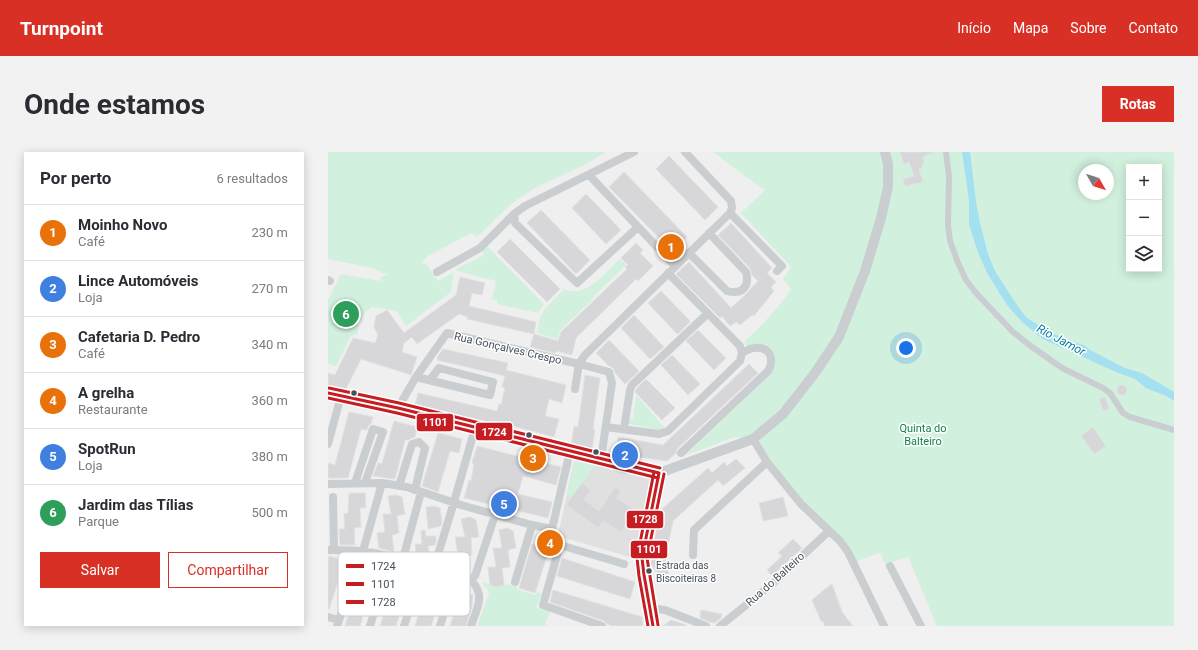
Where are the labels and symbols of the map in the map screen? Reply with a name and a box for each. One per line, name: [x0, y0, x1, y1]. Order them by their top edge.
north arrow: [1078, 164, 1114, 200]
pin: 1: [658, 232, 684, 262]
pin: 6: [333, 299, 359, 329]
water label: Rio Jamor: [1034, 321, 1089, 359]
street label: Rua Gonçalves Crespo: [453, 330, 563, 367]
your location: [896, 338, 916, 358]
unlabelled marker: [349, 388, 359, 398]
line badge: 1101: [416, 413, 454, 432]
text: 1101: [422, 416, 448, 429]
line badge: 1724: [475, 422, 513, 441]
park label: Quinta do Balteiro: [899, 422, 947, 448]
text: 1724: [481, 426, 507, 439]
unlabelled marker: [524, 430, 534, 440]
pin: 2: [612, 440, 638, 470]
pin: 3: [520, 443, 546, 473]
unlabelled marker: [591, 447, 601, 457]
pin: 5: [491, 489, 517, 519]
line badge: 1728: [626, 510, 664, 529]
text: 1728: [632, 513, 658, 526]
pin: 4: [537, 528, 563, 558]
line badge: 1101: [630, 540, 668, 559]
text: 1101: [636, 543, 662, 556]
street label: Rua do Balteiro: [743, 550, 807, 609]
legend: [338, 552, 470, 616]
text: 1724: [371, 560, 396, 573]
place label: Estrada das Biscoiteiras 8: [656, 560, 716, 584]
marker: Estrada das Biscoiteiras 8: [644, 566, 654, 576]
text: 1101: [371, 578, 396, 591]
text: 1728: [371, 596, 396, 609]

